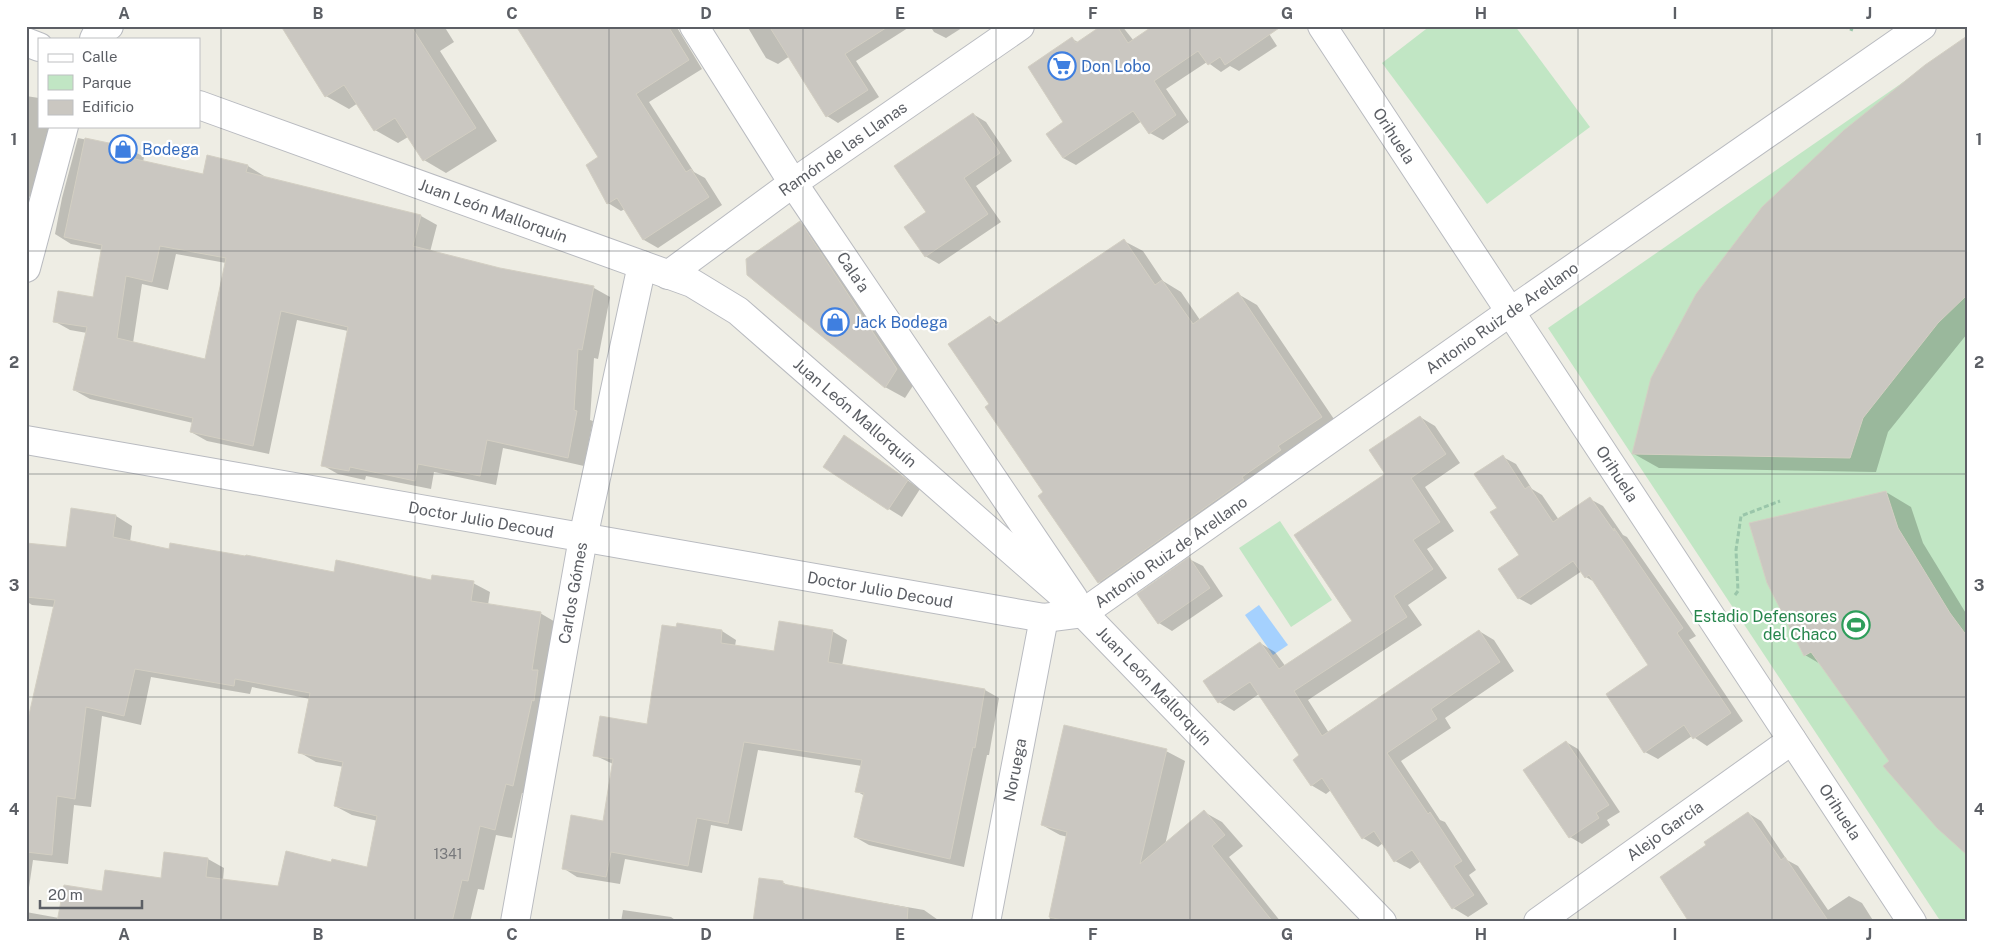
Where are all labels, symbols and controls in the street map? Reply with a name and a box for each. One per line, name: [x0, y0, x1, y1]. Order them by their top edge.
text: A: [118, 4, 130, 23]
text: B: [313, 4, 324, 23]
text: C: [506, 4, 518, 23]
text: D: [700, 4, 712, 23]
text: E: [895, 4, 905, 23]
text: F: [1088, 4, 1098, 23]
text: G: [1281, 4, 1293, 23]
text: H: [1475, 4, 1487, 23]
text: I: [1673, 4, 1677, 23]
text: J: [1866, 4, 1872, 23]
legend: [38, 38, 200, 128]
text: Calle: [82, 48, 118, 65]
supermarket icon: Don Lobo: [1047, 51, 1077, 81]
place label: Don Lobo: [1081, 57, 1151, 76]
text: Parque: [82, 74, 132, 91]
text: Edificio: [82, 98, 134, 115]
street label: Ramón de las Llanas: [775, 98, 911, 200]
street label: Orihuela: [1369, 104, 1419, 168]
text: 1: [11, 130, 17, 149]
text: 1: [1976, 130, 1982, 149]
shop icon: Bodega: [108, 134, 138, 164]
place label: Bodega: [142, 140, 199, 159]
street label: Juan León Mallorquín: [416, 175, 570, 247]
street label: Cala'a: [833, 248, 873, 296]
street label: Antonio Ruiz de Arellano: [1422, 258, 1582, 378]
shop icon: Jack Bodega: [820, 307, 850, 337]
place label: Jack Bodega: [854, 313, 947, 332]
text: 2: [9, 353, 19, 372]
text: 2: [1974, 353, 1984, 372]
street label: Juan León Mallorquín: [790, 354, 920, 472]
street label: Orihuela: [1592, 442, 1642, 506]
street label: Antonio Ruiz de Arellano: [1091, 492, 1251, 612]
street label: Doctor Julio Decoud: [407, 498, 555, 542]
street label: Carlos Gómes: [555, 541, 591, 645]
street label: Doctor Julio Decoud: [806, 568, 954, 612]
text: 3: [9, 576, 19, 595]
text: 3: [1974, 576, 1984, 595]
place label: Estadio Defensores del Chaco: [1693, 607, 1837, 644]
sports icon: Estadio Defensores del Chaco: [1841, 610, 1871, 640]
street label: Juan León Mallorquín: [1093, 623, 1215, 749]
street label: Noruega: [1000, 737, 1030, 803]
street label: Orihuela: [1815, 780, 1865, 844]
street label: Alejo García: [1623, 797, 1707, 865]
text: 4: [9, 800, 20, 819]
text: 4: [1974, 800, 1985, 819]
house number: 1341: [434, 846, 463, 862]
scale bar: [40, 878, 142, 910]
text: 20 m: [48, 886, 83, 903]
text: A: [118, 925, 130, 944]
text: B: [313, 925, 324, 944]
text: C: [506, 925, 518, 944]
text: D: [700, 925, 712, 944]
text: E: [895, 925, 905, 944]
text: F: [1088, 925, 1098, 944]
text: G: [1281, 925, 1293, 944]
text: H: [1475, 925, 1487, 944]
text: I: [1673, 925, 1677, 944]
text: J: [1866, 925, 1872, 944]

